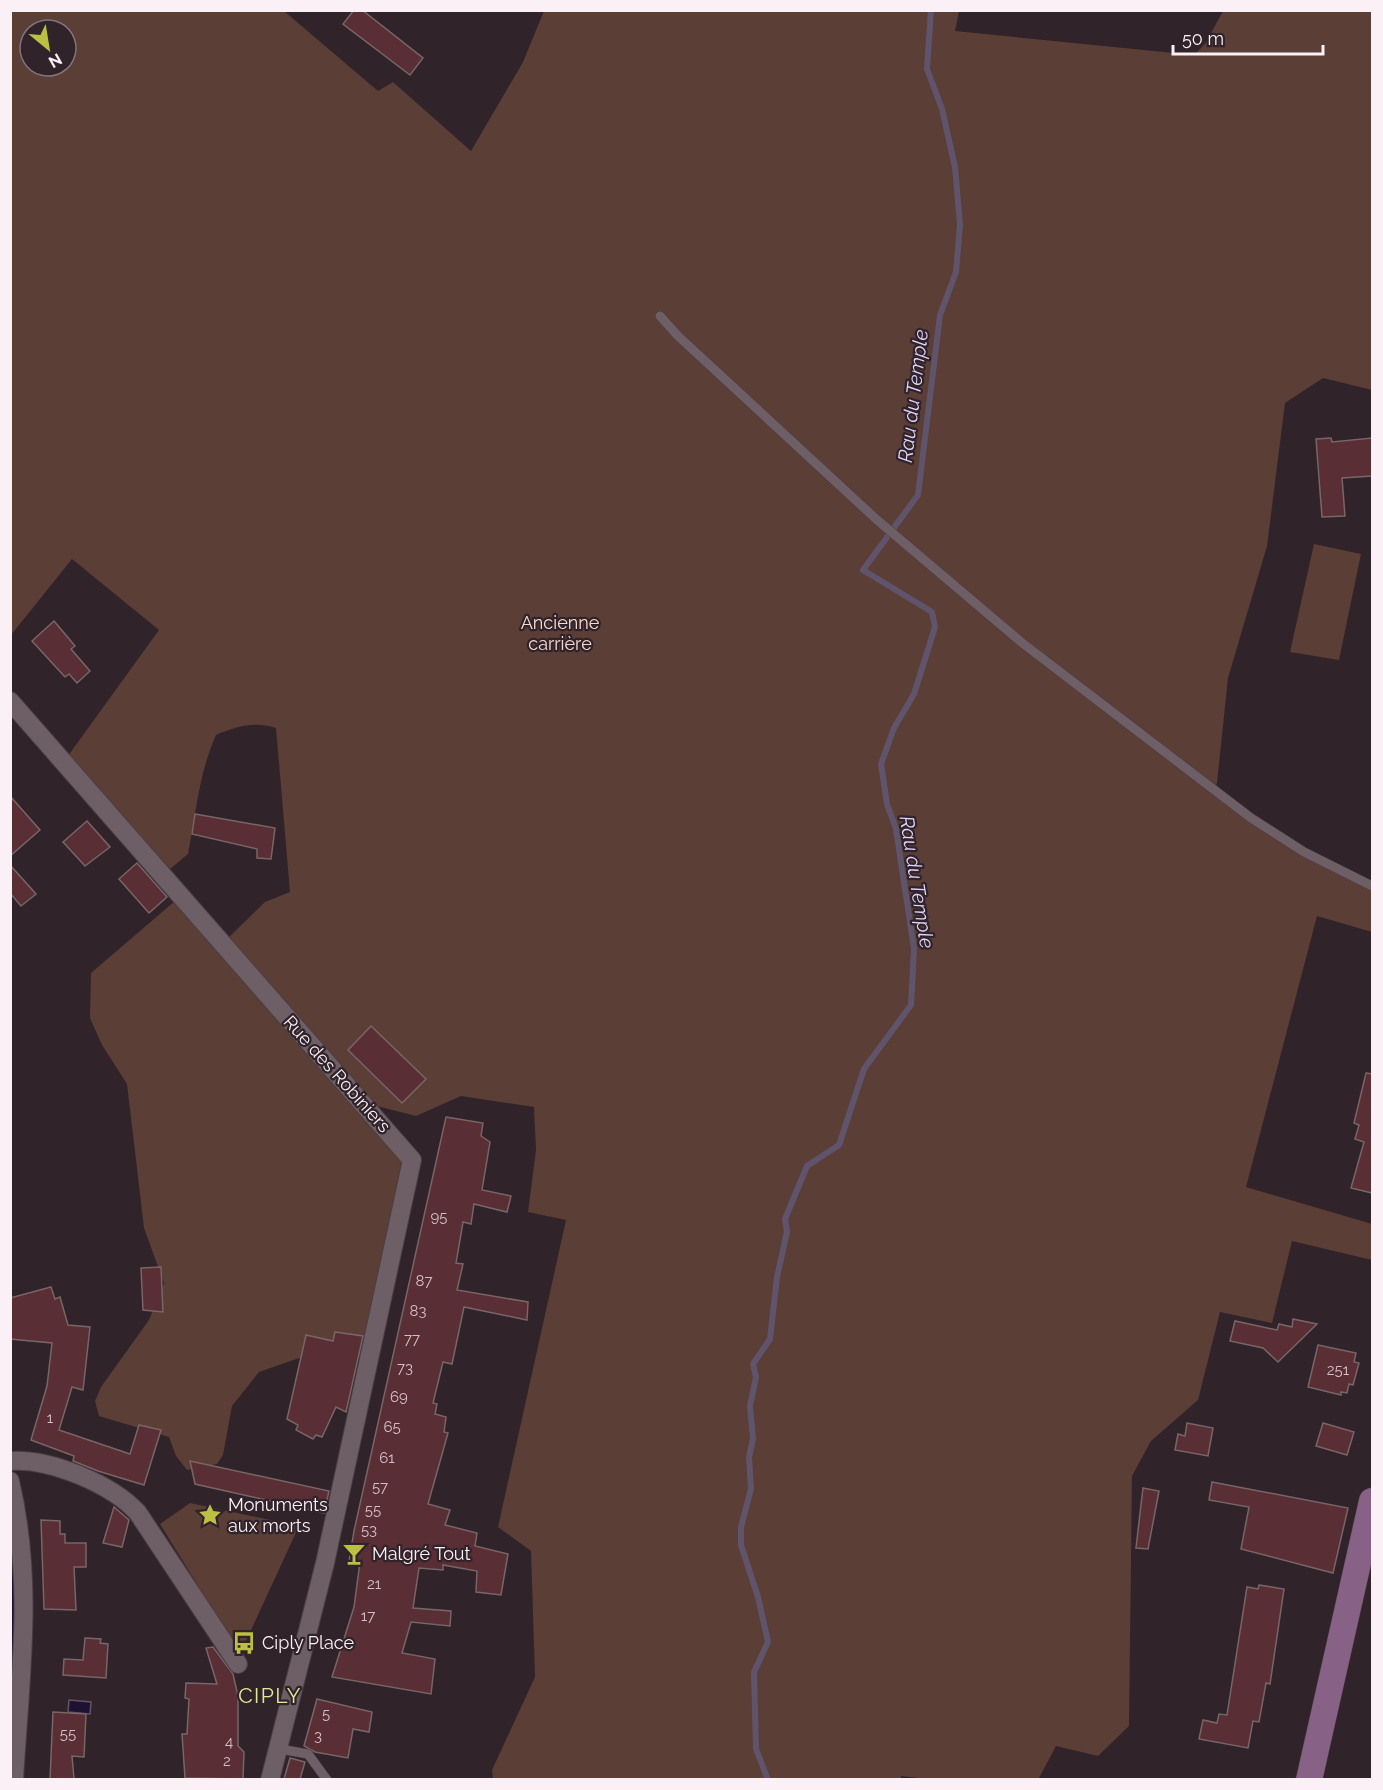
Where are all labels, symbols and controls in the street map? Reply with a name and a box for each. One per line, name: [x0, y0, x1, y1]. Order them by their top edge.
north arrow: [18, 18, 78, 78]
scale bar: [1173, 18, 1323, 56]
text: 50 m: [1182, 28, 1224, 49]
text: N: [45, 49, 65, 72]
water label: Rau du Temple: [893, 328, 933, 464]
park label: Ancienne carrière: [521, 612, 600, 654]
water label: Rau du Temple: [895, 814, 939, 950]
street label: Rue des Robiniers: [279, 1011, 395, 1137]
house number: 95: [431, 1208, 447, 1226]
house number: 87: [416, 1272, 432, 1290]
house number: 83: [410, 1302, 426, 1320]
house number: 77: [404, 1330, 420, 1348]
house number: 73: [397, 1359, 413, 1377]
house number: 251: [1327, 1361, 1350, 1379]
house number: 69: [390, 1388, 408, 1406]
house number: 1: [47, 1409, 54, 1427]
house number: 65: [383, 1418, 401, 1436]
house number: 61: [379, 1449, 395, 1467]
house number: 57: [372, 1478, 388, 1496]
place label: Monuments aux morts: [228, 1494, 328, 1536]
house number: 55: [365, 1501, 381, 1519]
place icon: Monuments aux morts: [197, 1502, 223, 1528]
house number: 53: [361, 1521, 377, 1539]
bar icon: Malgré Tout: [341, 1541, 367, 1567]
place label: Malgré Tout: [372, 1543, 471, 1564]
house number: 21: [367, 1575, 382, 1593]
house number: 17: [361, 1607, 375, 1625]
bus stop icon: Ciply Place: [231, 1630, 257, 1656]
place label: Ciply Place: [262, 1632, 355, 1653]
district label: CIPLY: [238, 1683, 302, 1708]
house number: 5: [322, 1705, 330, 1723]
house number: 55: [60, 1725, 76, 1743]
house number: 3: [314, 1727, 322, 1745]
house number: 4: [225, 1733, 233, 1751]
house number: 2: [223, 1752, 231, 1770]

